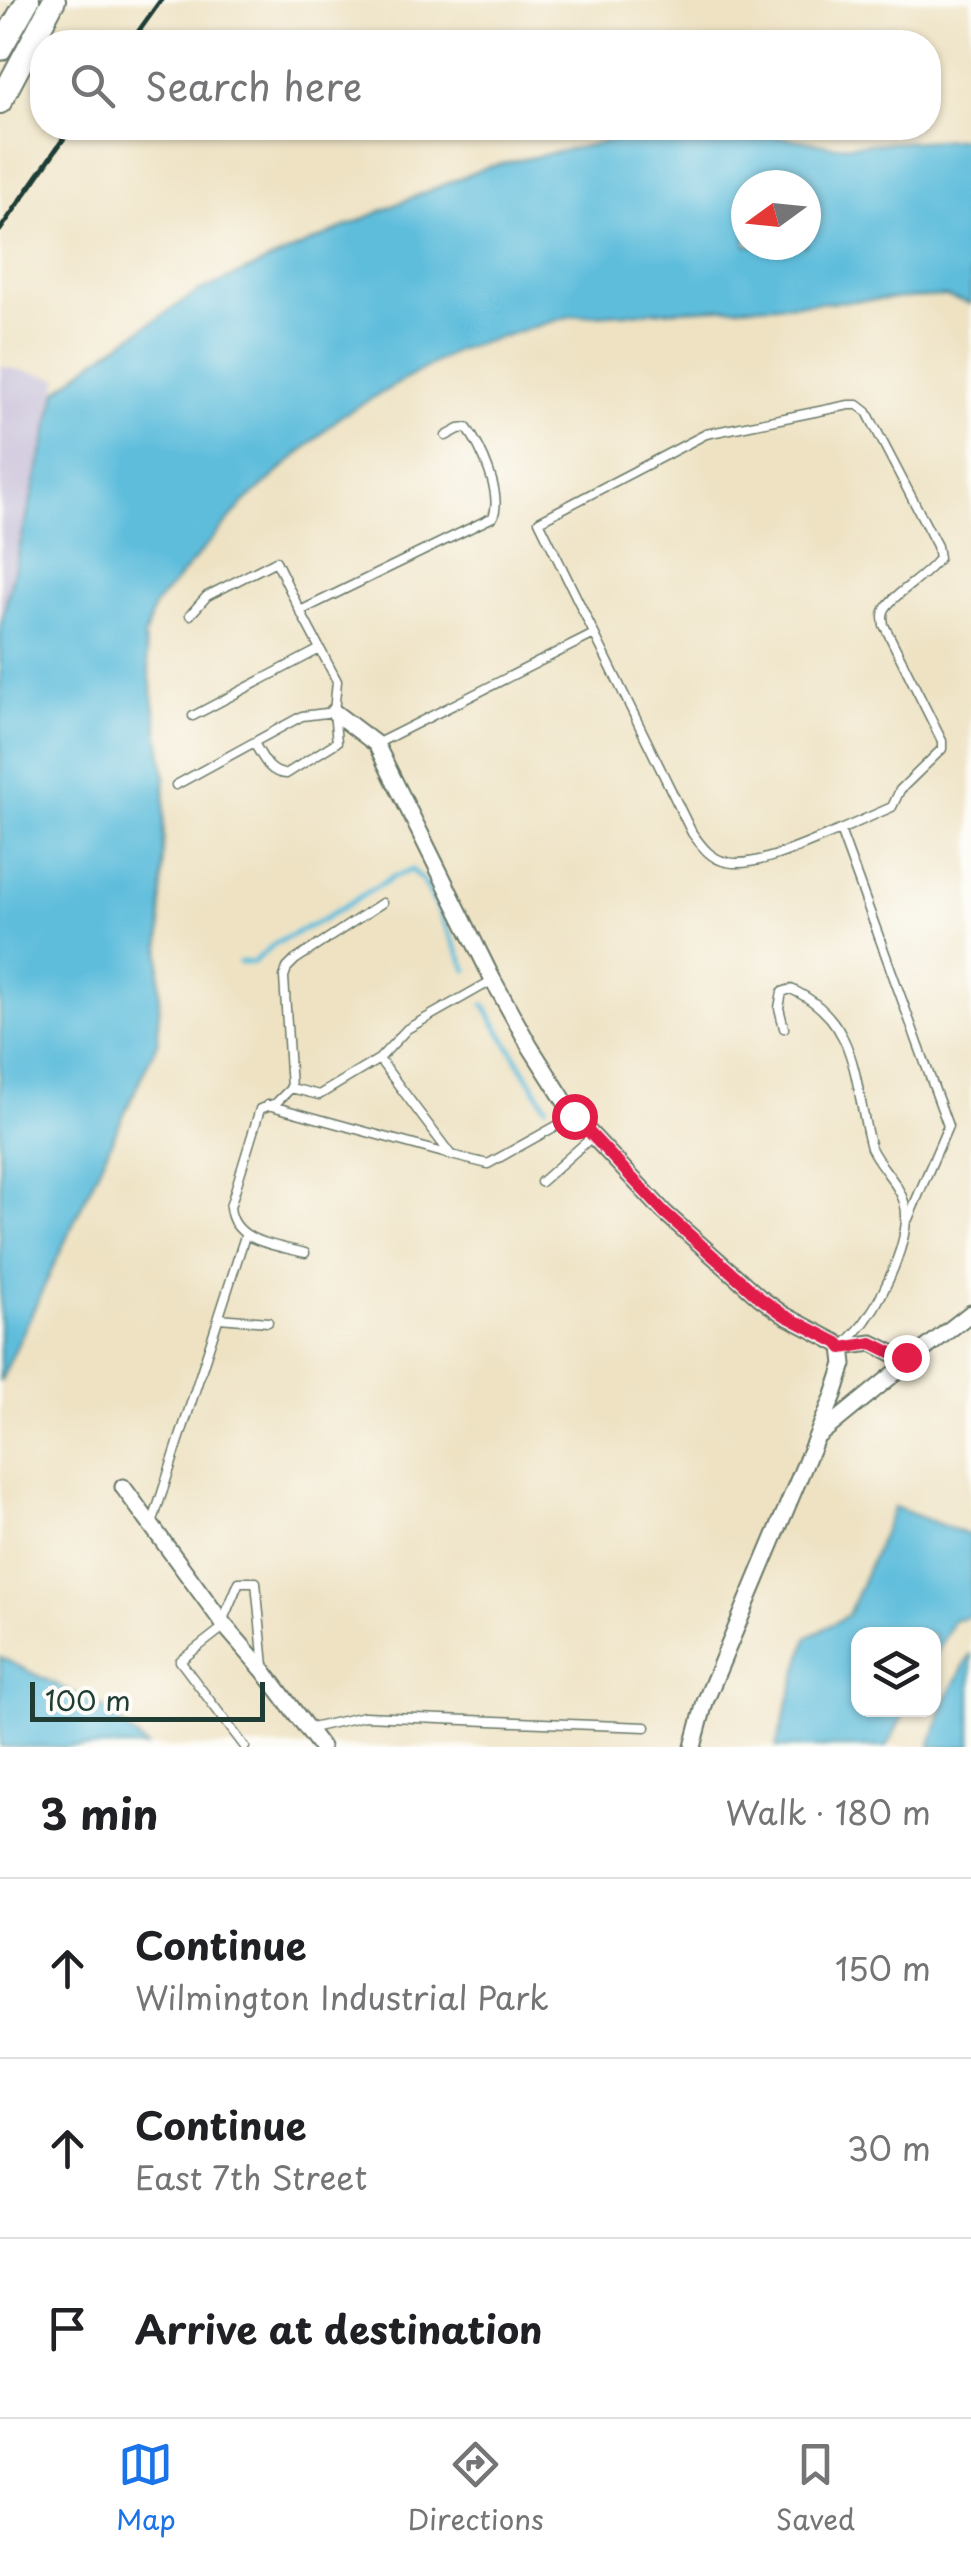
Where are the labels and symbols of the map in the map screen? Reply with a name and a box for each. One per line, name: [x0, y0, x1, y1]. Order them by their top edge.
north arrow: [731, 170, 821, 260]
route start: [552, 1094, 598, 1140]
route end: [884, 1335, 930, 1381]
scale bar: [30, 1677, 265, 1722]

